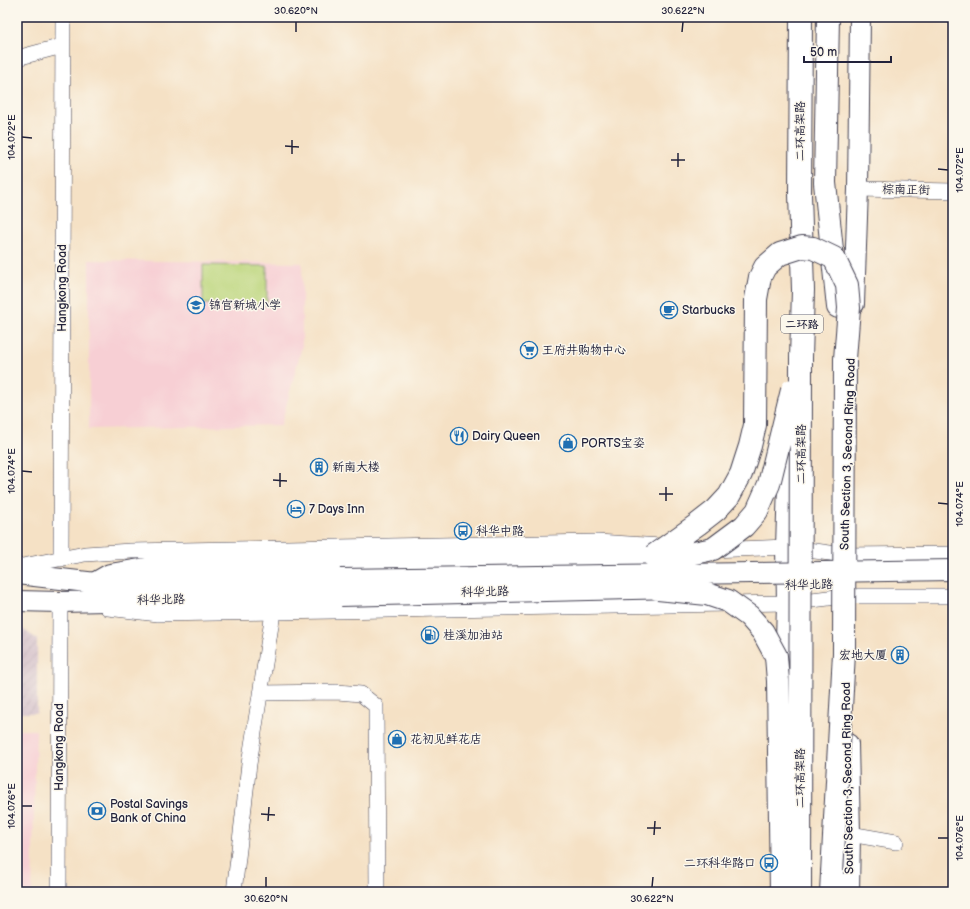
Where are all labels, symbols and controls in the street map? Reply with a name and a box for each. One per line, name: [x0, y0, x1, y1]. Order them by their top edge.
text: 30.620°N: [274, 5, 318, 17]
text: 30.622°N: [661, 5, 705, 17]
scale bar: [804, 38, 891, 64]
text: 50 m: [810, 45, 837, 60]
street label: 二环高架路: [793, 101, 808, 161]
text: 104.072°E: [6, 114, 18, 160]
text: 104.072°E: [954, 147, 966, 193]
street label: 棕南正街: [882, 182, 930, 198]
street label: Hangkong Road: [55, 244, 70, 332]
school or university icon: 锦官新城小学: [186, 295, 206, 315]
place label: 锦官新城小学: [209, 298, 281, 313]
cafe icon: Starbucks: [659, 300, 679, 320]
place label: Starbucks: [682, 303, 735, 318]
road number: 二环路: [781, 315, 823, 333]
supermarket icon: 王府井购物中心: [519, 340, 539, 360]
place label: 王府井购物中心: [542, 343, 626, 358]
street label: South Section 3, Second Ring Road: [837, 358, 859, 550]
street label: 二环高架路: [794, 424, 809, 484]
restaurant icon: Dairy Queen: [449, 426, 469, 446]
place label: Dairy Queen: [472, 429, 540, 444]
shop icon: PORTS宝姿: [558, 433, 578, 453]
place label: PORTS宝姿: [581, 436, 645, 451]
text: 104.074°E: [6, 448, 18, 494]
building icon: 新南大楼: [309, 457, 329, 477]
place label: 新南大楼: [332, 460, 380, 475]
text: 104.074°E: [954, 481, 966, 527]
hotel icon: 7 Days Inn: [286, 499, 306, 519]
place label: 7 Days Inn: [309, 502, 365, 517]
bus stop icon: 科华中路: [453, 521, 473, 541]
place label: 科华中路: [476, 524, 524, 539]
street label: 科华北路: [785, 577, 833, 593]
street label: 科华北路: [461, 584, 509, 600]
street label: 科华北路: [137, 592, 185, 608]
fuel station icon: 桂溪加油站: [420, 625, 440, 645]
place label: 桂溪加油站: [443, 628, 503, 643]
building icon: 宏地大厦: [890, 645, 910, 665]
place label: 宏地大厦: [839, 648, 887, 663]
street label: South Section 3, Second Ring Road: [839, 682, 857, 874]
street label: Hangkong Road: [52, 703, 67, 791]
shop icon: 花初见鲜花店: [387, 729, 407, 749]
place label: 花初见鲜花店: [410, 732, 482, 747]
street label: 二环高架路: [793, 748, 808, 808]
text: 104.076°E: [6, 783, 18, 829]
place label: Postal Savings Bank of China: [110, 797, 188, 826]
bank icon: Postal Savings Bank of China: [87, 801, 107, 821]
text: 104.076°E: [954, 815, 966, 861]
bus stop icon: 二环科华路口: [759, 853, 779, 873]
place label: 二环科华路口: [684, 856, 756, 871]
text: 30.620°N: [244, 893, 288, 905]
text: 30.622°N: [630, 893, 674, 905]

